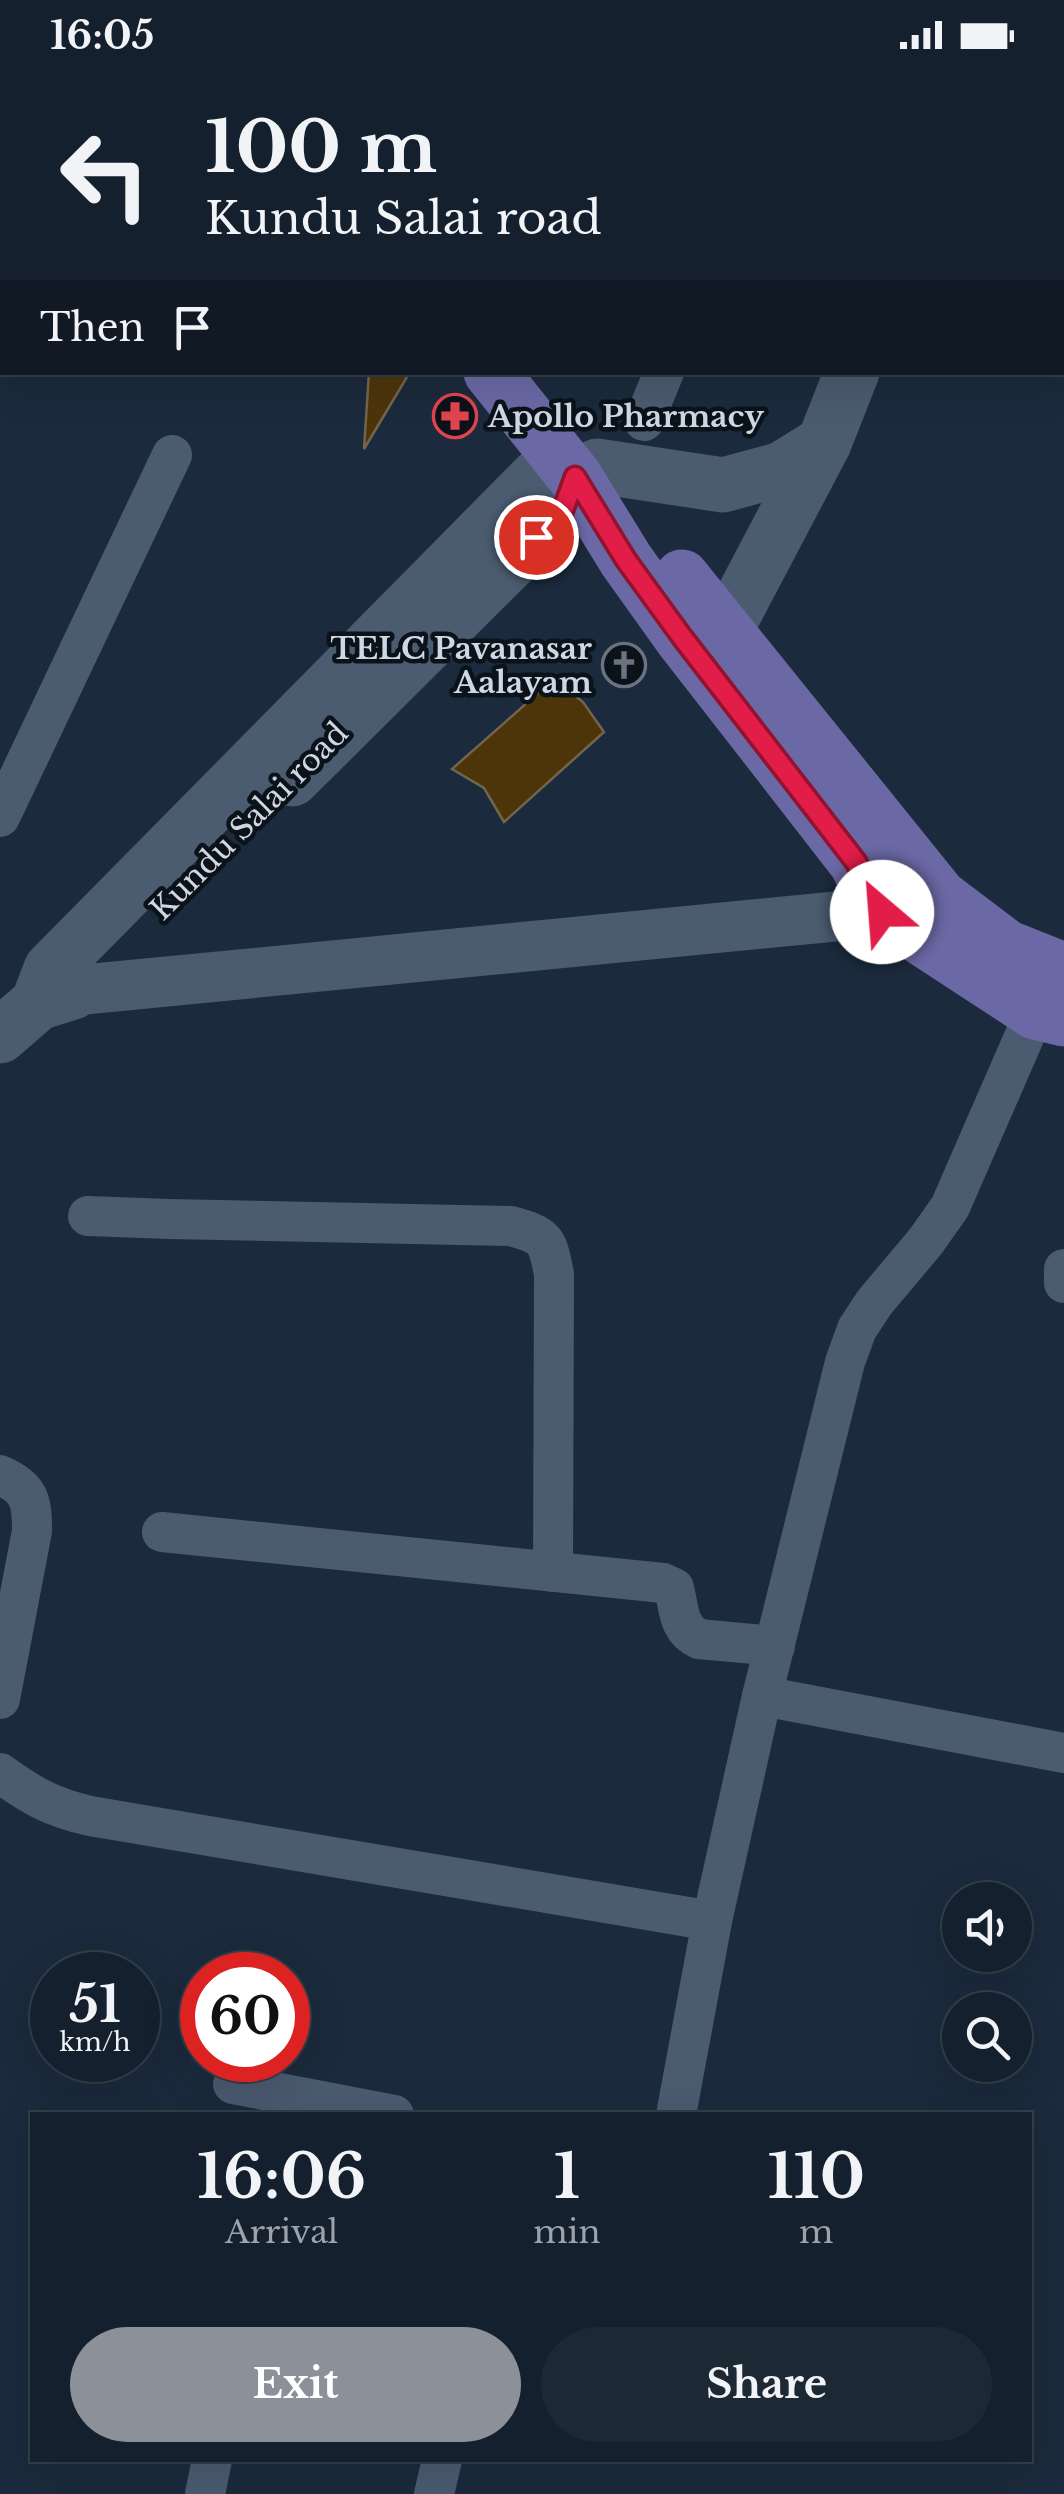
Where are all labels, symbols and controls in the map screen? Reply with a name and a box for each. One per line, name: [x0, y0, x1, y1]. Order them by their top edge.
text: 16:05: [50, 12, 154, 59]
text: 100 m: [205, 104, 437, 191]
icon: left: [40, 110, 170, 240]
text: Kundu Salai road: [205, 190, 602, 246]
icon: arrive: [165, 300, 220, 355]
text: Then: [40, 304, 145, 351]
pharmacy icon: Apollo Pharmacy: [432, 393, 478, 439]
place label: Apollo Pharmacy: [487, 398, 764, 435]
pin: [494, 495, 579, 580]
icon: arrive: [509, 510, 564, 565]
place label: TELC Pavanasar Aalayam: [331, 630, 592, 701]
church icon: TELC Pavanasar Aalayam: [601, 642, 647, 688]
street label: Kundu Salai road: [142, 714, 356, 928]
position arrow: [830, 860, 934, 964]
map controls: [942, 1882, 1032, 2082]
button: sound: [942, 1882, 1032, 1972]
speed limit sign: 60: [180, 1952, 310, 2082]
text: 51: [69, 1973, 121, 2036]
button: search: [942, 1992, 1032, 2082]
text: km/h: [60, 2027, 130, 2058]
text: 16:06: [197, 2140, 366, 2214]
text: 1: [554, 2140, 580, 2214]
text: 110: [767, 2140, 865, 2214]
text: Arrival: [225, 2212, 338, 2252]
text: min: [533, 2212, 601, 2252]
text: m: [799, 2212, 833, 2252]
button: Exit: [70, 2327, 521, 2442]
button: Share: [541, 2327, 992, 2442]

